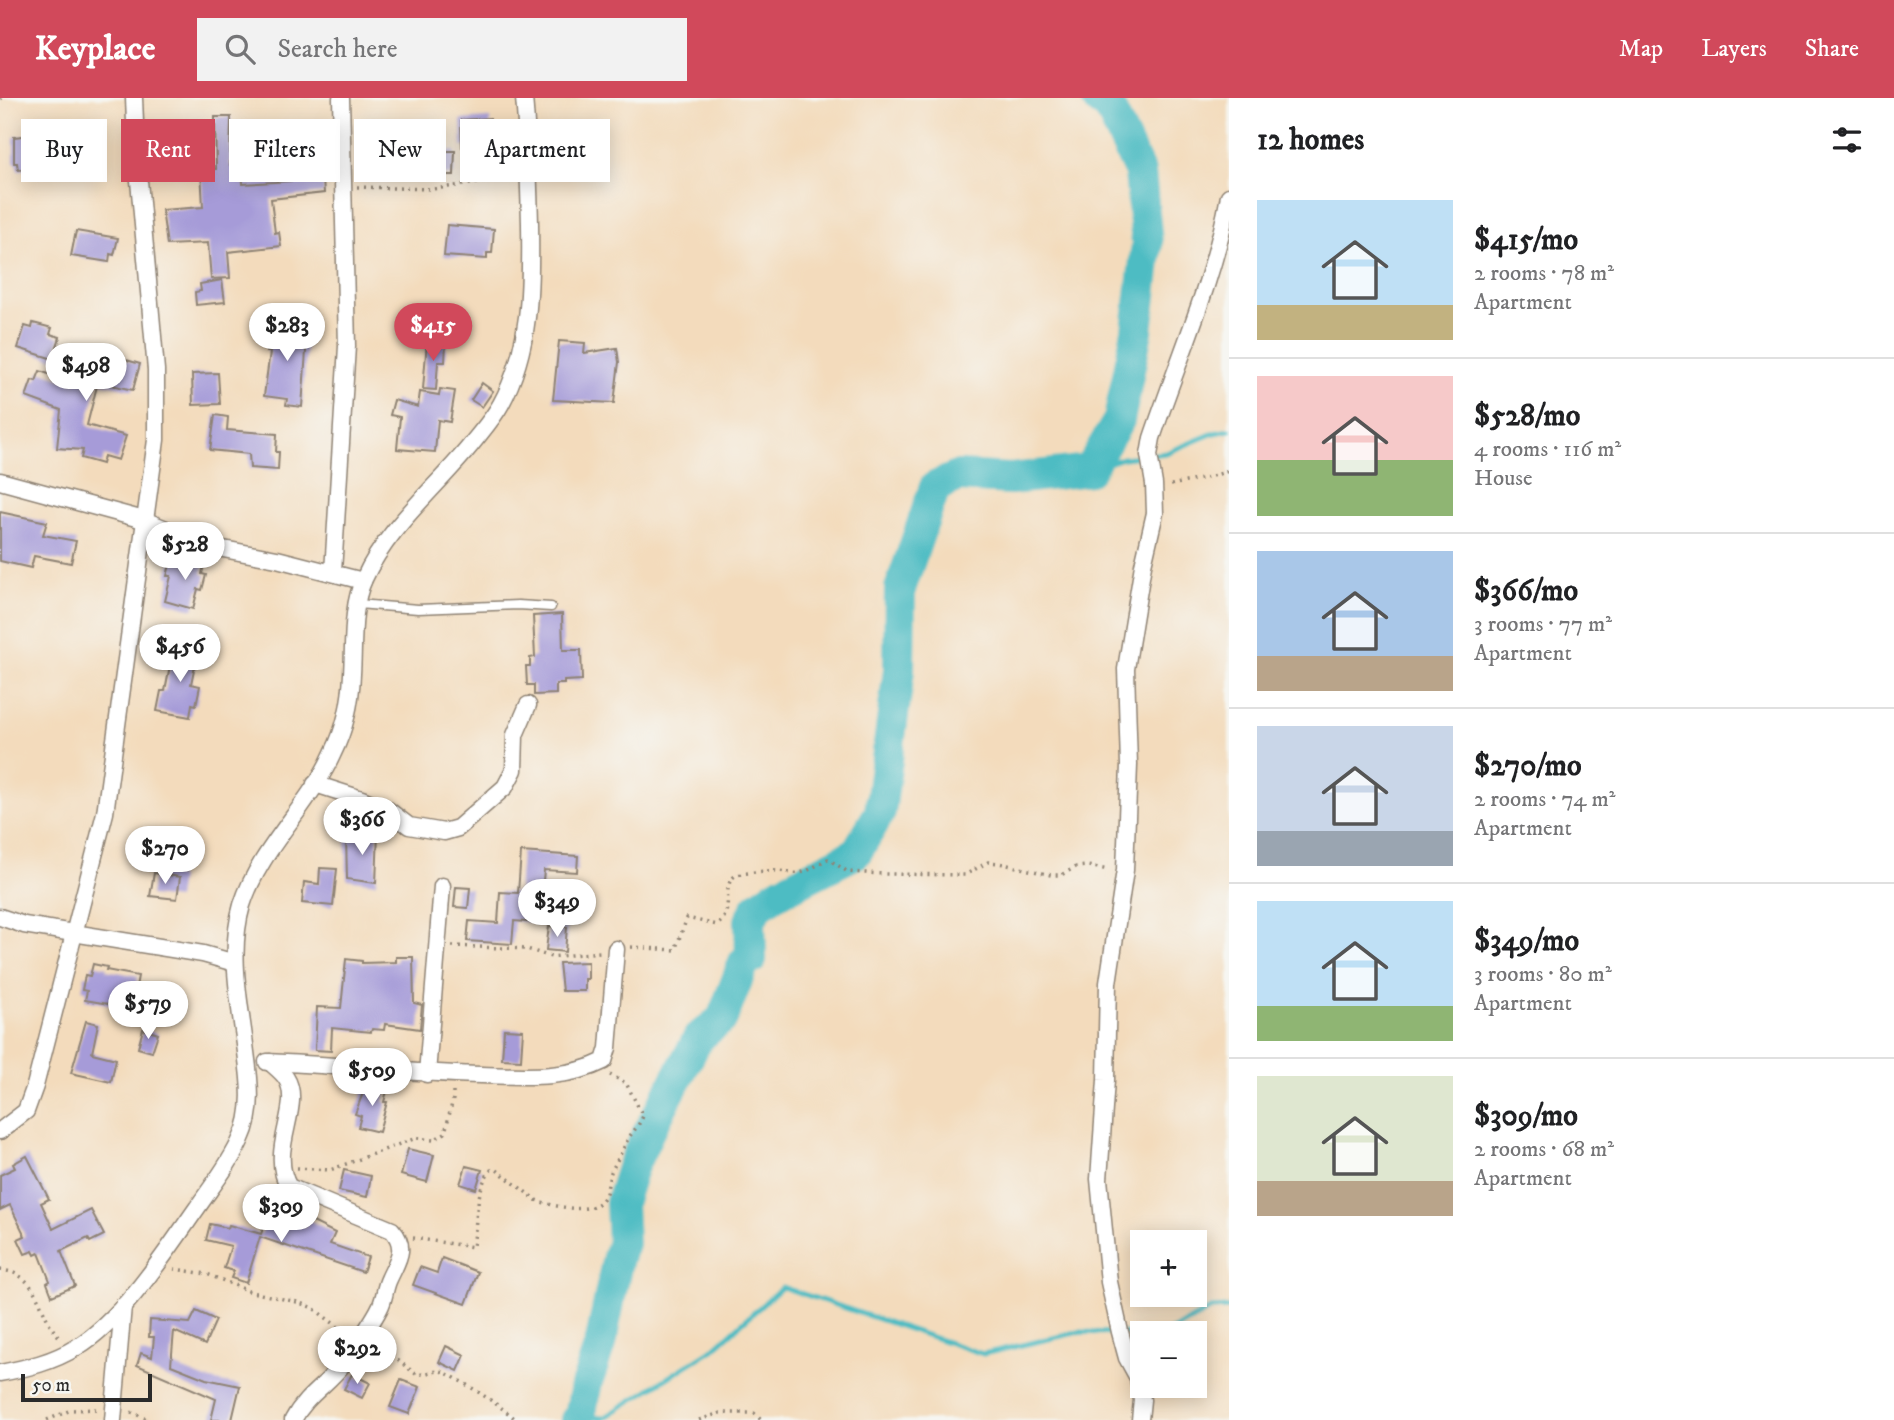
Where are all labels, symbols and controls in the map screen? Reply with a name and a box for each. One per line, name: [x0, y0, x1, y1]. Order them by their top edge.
search box: [197, 18, 687, 81]
text: Keyplace: [35, 29, 155, 70]
icon: search: [221, 30, 259, 68]
text: Search here: [277, 33, 398, 66]
text: Map: [1619, 34, 1663, 64]
text: Layers: [1701, 34, 1767, 64]
text: Share: [1805, 34, 1859, 64]
chip: Buy: [21, 119, 107, 182]
chip: Rent: [121, 119, 215, 182]
chip: Filters: [229, 119, 340, 182]
chip: New: [354, 119, 446, 182]
chip: Apartment: [460, 119, 610, 182]
icon: filters: [1828, 121, 1866, 159]
text: 12 homes: [1257, 122, 1364, 159]
text: $415/mo: [1474, 222, 1578, 259]
icon: home: [1313, 228, 1397, 312]
text: 2 rooms · 78 m²: [1474, 259, 1614, 288]
text: Apartment: [1474, 288, 1572, 317]
pin: $283: [246, 303, 328, 363]
pin: $415: [392, 303, 474, 363]
text: $283: [265, 311, 309, 340]
text: $415: [410, 311, 456, 340]
pin: $498: [45, 344, 127, 403]
text: $498: [62, 351, 110, 380]
text: $528/mo: [1474, 398, 1580, 435]
icon: home: [1313, 404, 1397, 488]
text: 4 rooms · 116 m²: [1474, 435, 1621, 464]
text: House: [1474, 464, 1532, 493]
pin: $528: [144, 522, 226, 582]
text: $528: [162, 530, 208, 559]
text: $366/mo: [1474, 573, 1578, 610]
icon: home: [1313, 579, 1397, 663]
text: 3 rooms · 77 m²: [1474, 610, 1612, 639]
pin: $456: [139, 624, 221, 684]
text: $456: [155, 632, 205, 661]
text: Apartment: [1474, 639, 1572, 668]
text: $270/mo: [1474, 748, 1582, 785]
icon: home: [1313, 754, 1397, 838]
text: 2 rooms · 74 m²: [1474, 785, 1615, 814]
pin: $366: [321, 798, 403, 857]
text: $366: [339, 805, 385, 834]
text: Apartment: [1474, 814, 1572, 843]
pin: $270: [124, 826, 206, 886]
text: $270: [141, 834, 189, 863]
pin: $349: [516, 880, 598, 939]
text: $349: [534, 887, 580, 916]
text: $349/mo: [1474, 923, 1579, 960]
icon: home: [1313, 929, 1397, 1013]
text: 3 rooms · 80 m²: [1474, 960, 1612, 989]
pin: $579: [107, 982, 189, 1041]
text: $579: [124, 989, 172, 1018]
text: Apartment: [1474, 989, 1572, 1018]
pin: $509: [331, 1048, 413, 1108]
text: $509: [348, 1056, 396, 1085]
text: $309/mo: [1474, 1098, 1578, 1135]
icon: home: [1313, 1104, 1397, 1188]
text: 2 rooms · 68 m²: [1474, 1135, 1614, 1164]
text: Apartment: [1474, 1164, 1572, 1193]
pin: $309: [240, 1184, 322, 1244]
text: $309: [259, 1192, 303, 1221]
map controls: [1130, 1230, 1207, 1398]
button: +: [1130, 1230, 1207, 1307]
button: −: [1130, 1321, 1207, 1398]
pin: $292: [316, 1326, 398, 1386]
text: $292: [334, 1334, 380, 1363]
scale bar: [21, 1371, 152, 1403]
text: 50 m: [32, 1374, 70, 1397]

